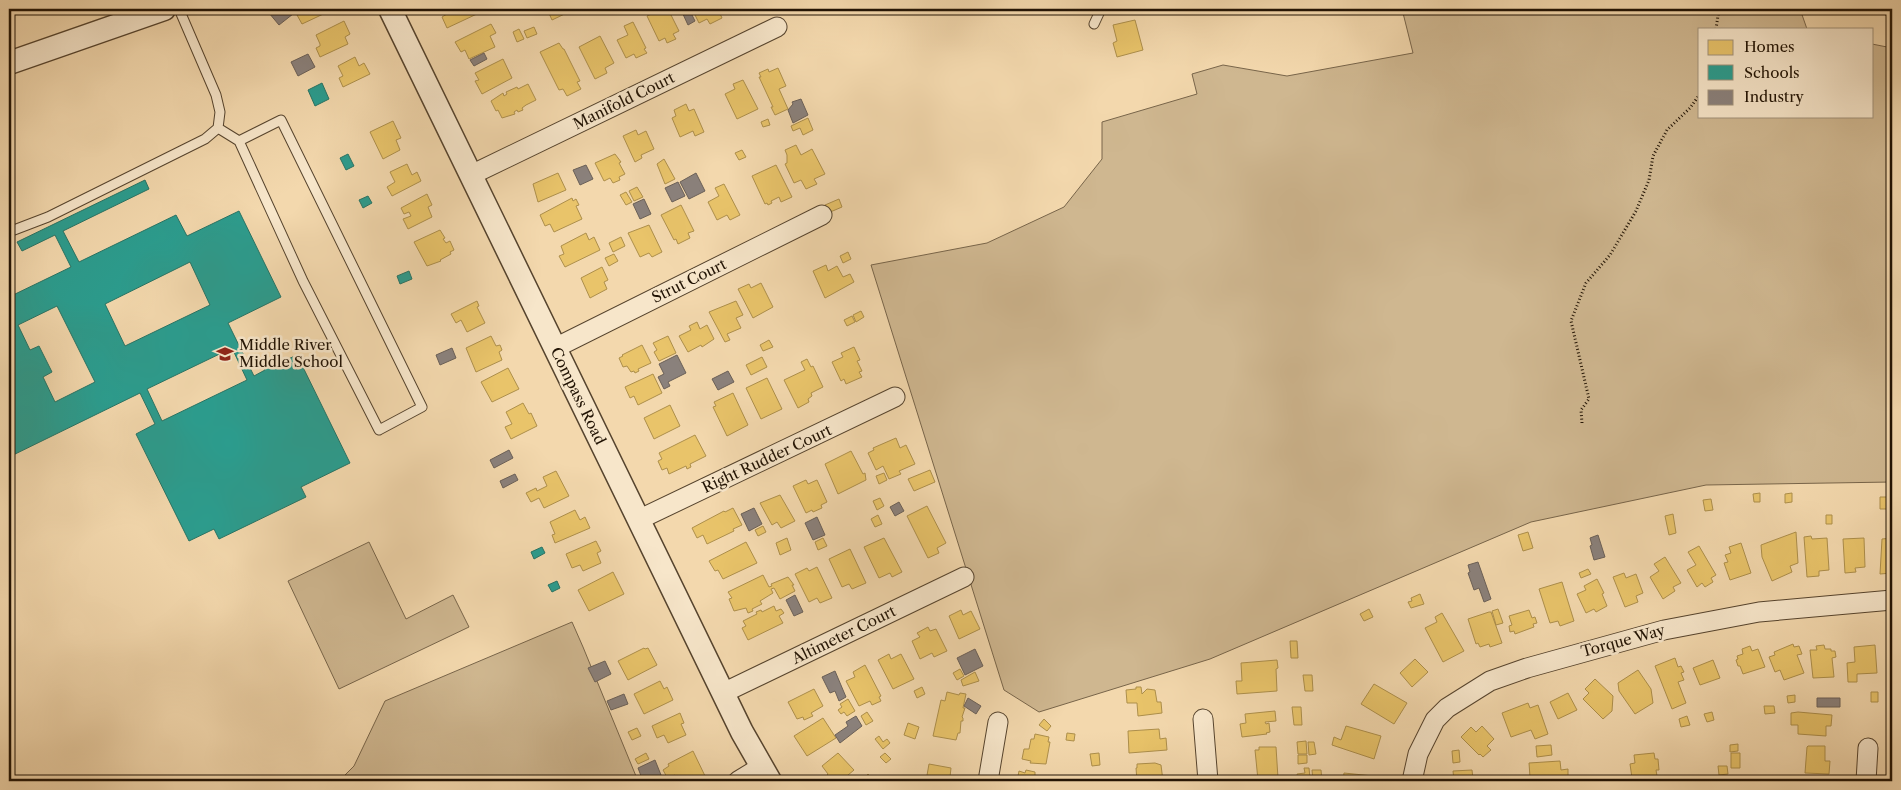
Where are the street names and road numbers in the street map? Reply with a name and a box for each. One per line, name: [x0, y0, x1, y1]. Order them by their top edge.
street label: Manifold Court: [570, 67, 678, 133]
street label: Strut Court: [648, 254, 730, 307]
street label: Compass Road: [547, 344, 610, 448]
street label: Right Rudder Court: [699, 420, 835, 497]
street label: Altimeter Court: [788, 601, 899, 668]
street label: Torque Way: [1579, 620, 1668, 661]

